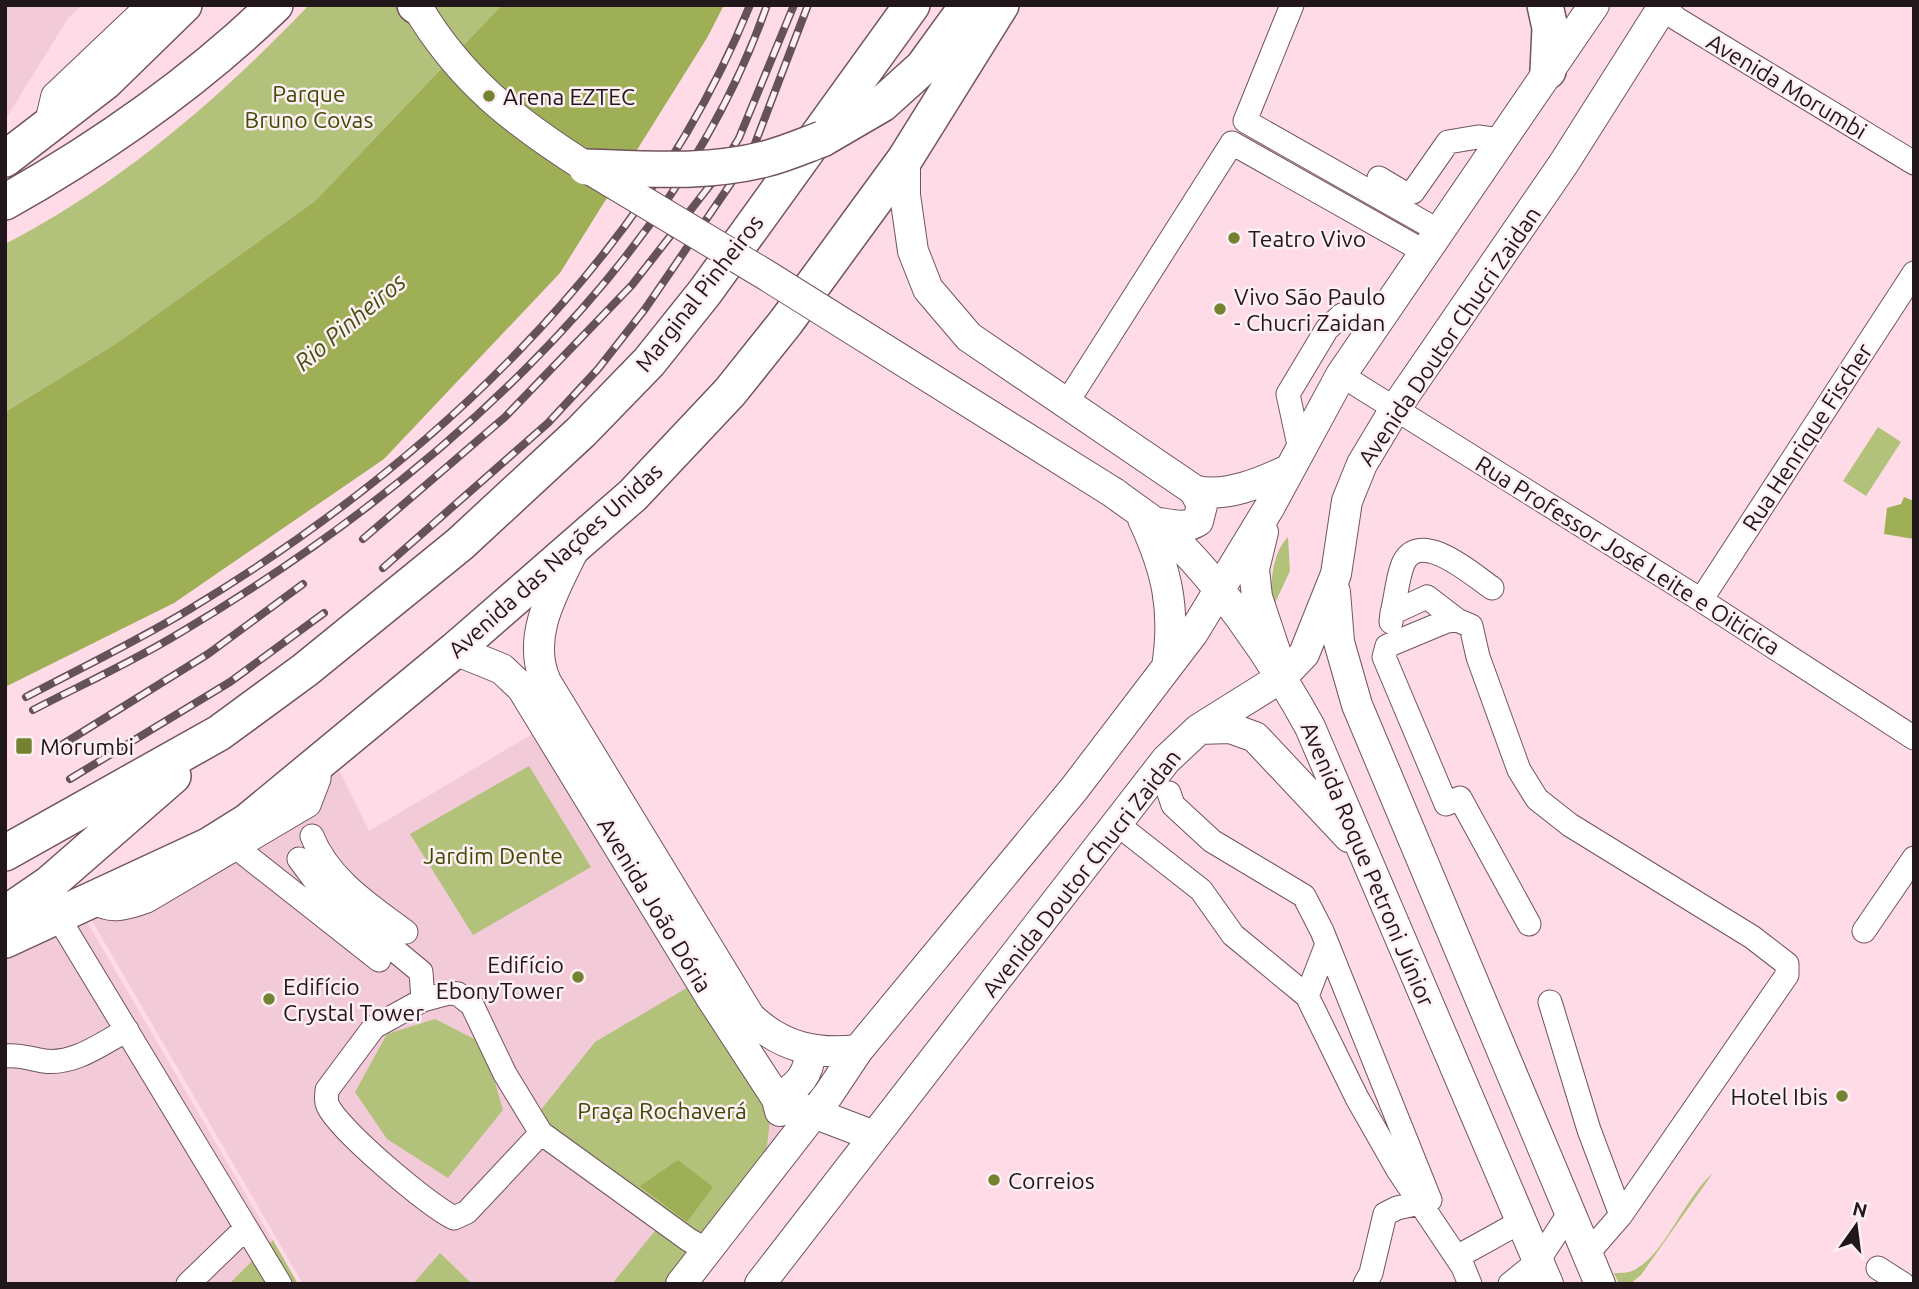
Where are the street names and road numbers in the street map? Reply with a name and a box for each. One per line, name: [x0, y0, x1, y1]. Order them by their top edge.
street label: Avenida Morumbi: [1703, 28, 1871, 144]
street label: Avenida Doutor Chucri Zaidan: [1353, 202, 1545, 470]
street label: Marginal Pinheiros: [630, 210, 768, 376]
street label: Rua Henrique Fischer: [1737, 338, 1877, 535]
street label: Rua Professor José Leite e Oiticica: [1471, 451, 1785, 659]
street label: Avenida das Nações Unidas: [443, 458, 667, 662]
street label: Avenida Roque Petroni Júnior: [1297, 718, 1440, 1010]
street label: Avenida Doutor Chucri Zaidan: [977, 745, 1185, 1001]
street label: Avenida João Dória: [593, 813, 717, 997]

